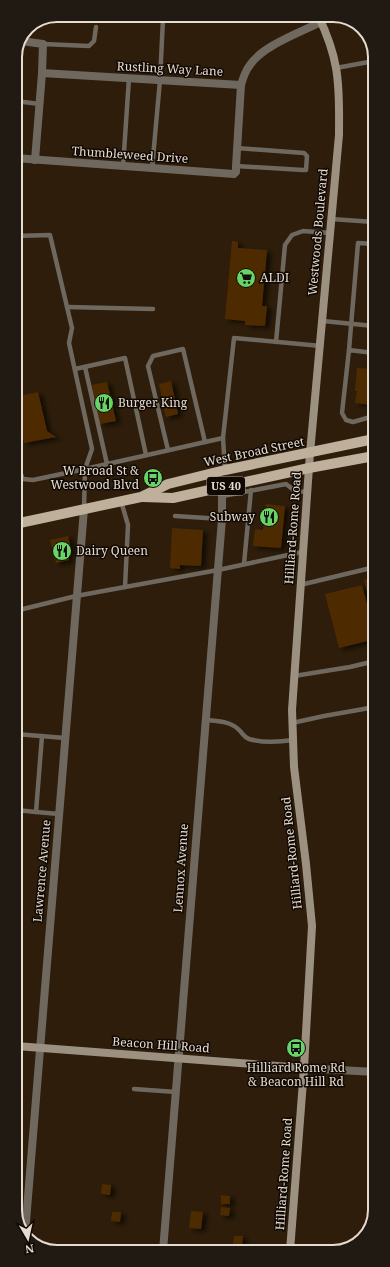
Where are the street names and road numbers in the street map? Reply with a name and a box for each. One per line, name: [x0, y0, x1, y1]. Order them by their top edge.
street label: Rustling Way Lane: [116, 57, 224, 80]
street label: Thumbleweed Drive: [71, 142, 189, 167]
street label: Westwoods Boulevard: [303, 167, 332, 296]
street label: West Broad Street: [202, 433, 306, 470]
street label: Hilliard-Rome Road: [280, 471, 305, 585]
road number: US 40: [207, 477, 245, 495]
street label: Hilliard-Rome Road: [277, 795, 306, 910]
street label: Lawrence Avenue: [29, 819, 54, 923]
street label: Lennox Avenue: [169, 823, 192, 913]
street label: Beacon Hill Road: [112, 1033, 211, 1056]
street label: Hilliard-Rome Road: [271, 1117, 296, 1231]

